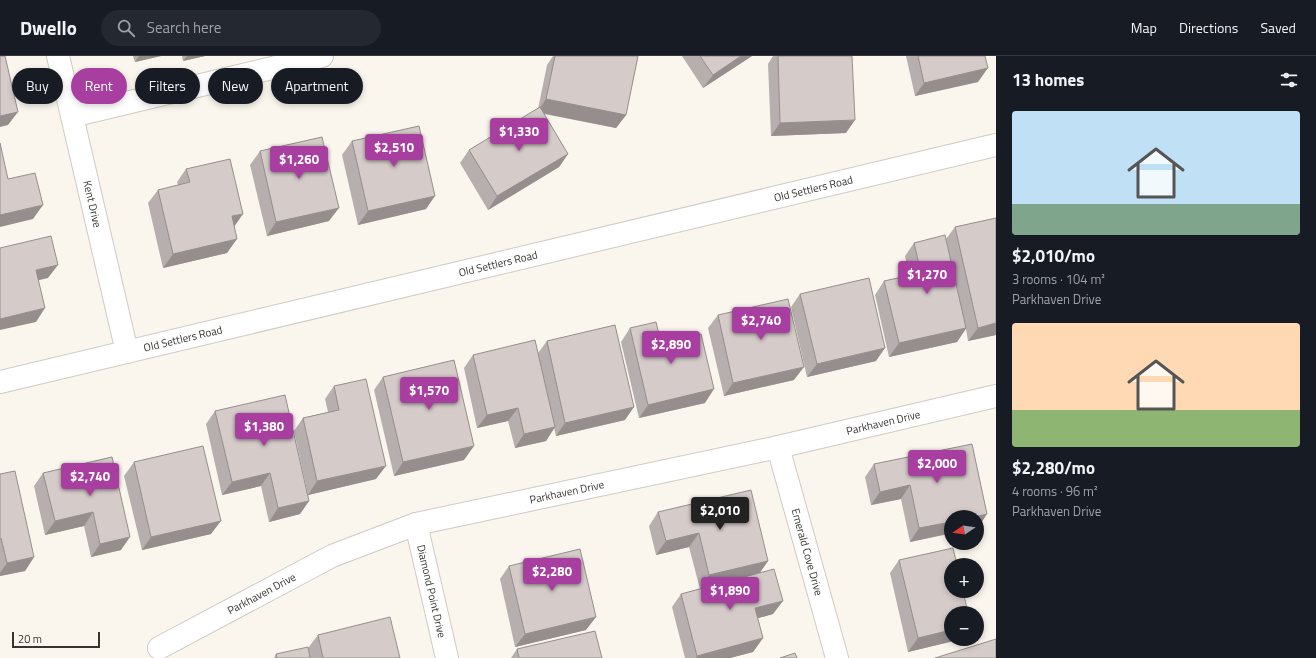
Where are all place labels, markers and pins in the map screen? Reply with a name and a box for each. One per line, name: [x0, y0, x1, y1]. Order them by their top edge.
pin: $1,330: [486, 118, 552, 152]
pin: $2,510: [361, 134, 427, 168]
pin: $1,260: [266, 146, 332, 180]
pin: $1,270: [894, 261, 960, 295]
pin: $2,740: [728, 307, 794, 341]
pin: $2,890: [638, 331, 704, 365]
pin: $1,570: [396, 377, 462, 411]
pin: $1,380: [231, 413, 297, 447]
pin: $2,000: [904, 450, 970, 484]
pin: $2,740: [57, 463, 123, 497]
pin: $2,010: [687, 497, 753, 531]
pin: $2,280: [519, 558, 585, 592]
pin: $1,890: [697, 577, 763, 611]

